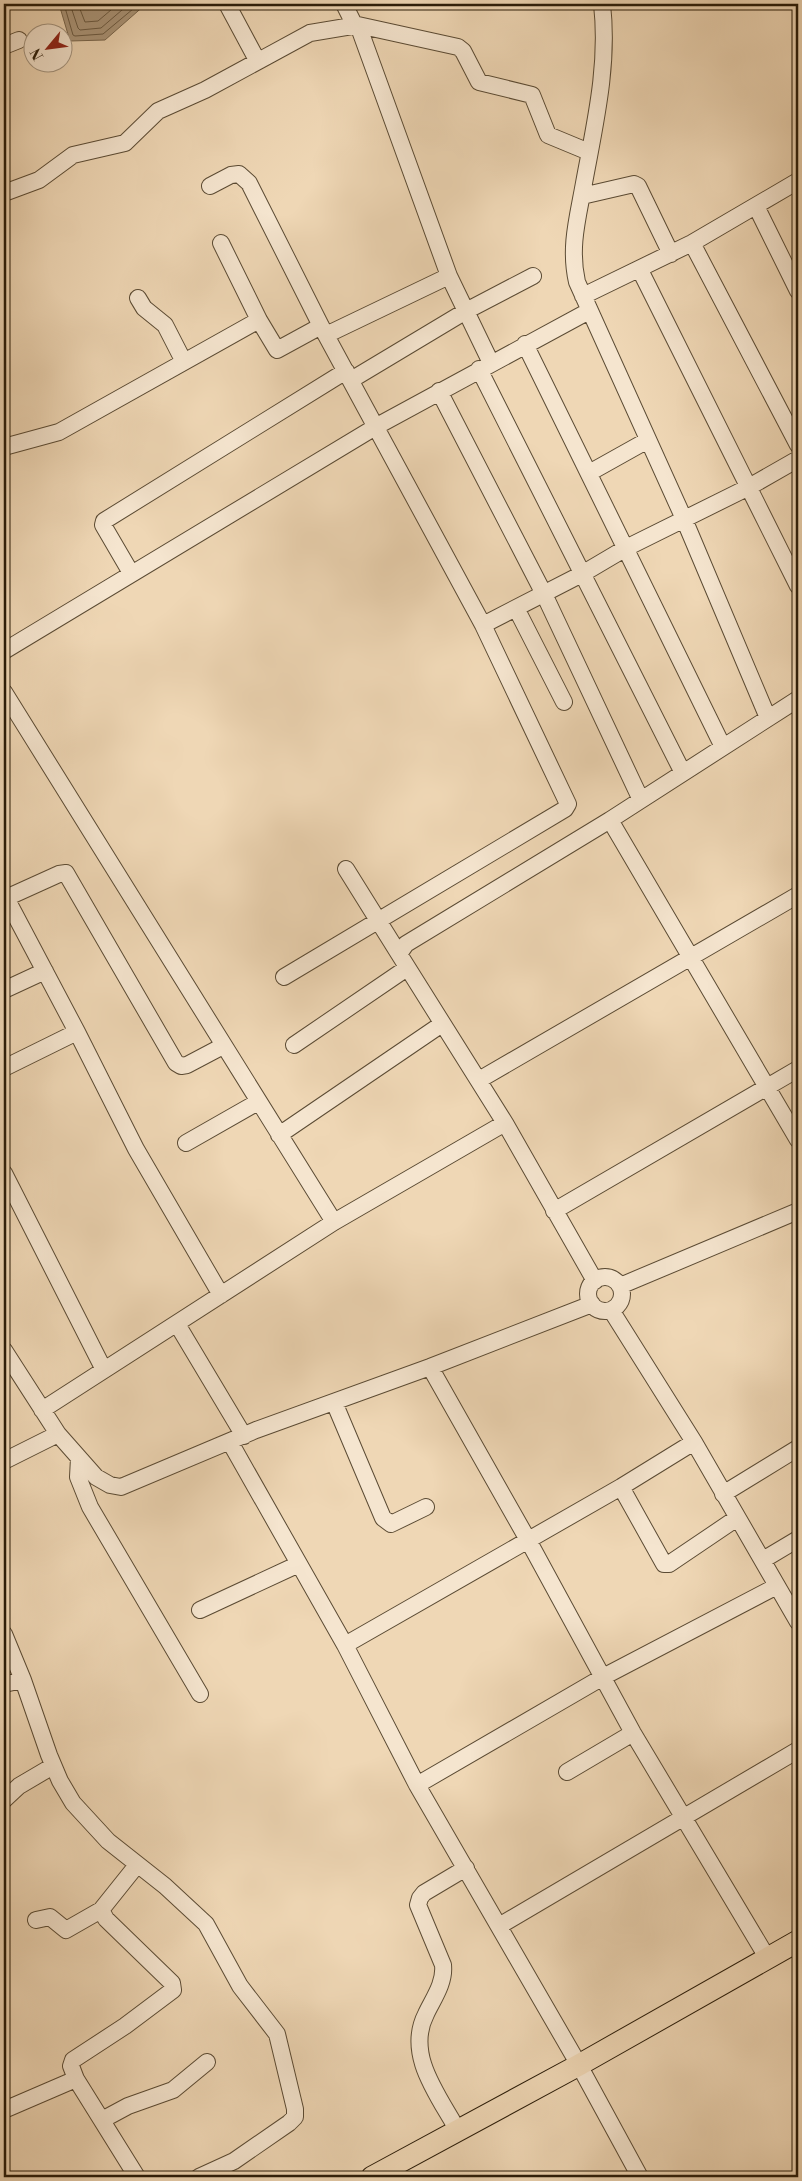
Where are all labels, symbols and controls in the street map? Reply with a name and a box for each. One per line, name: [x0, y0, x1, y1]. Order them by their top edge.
north arrow: [22, 22, 72, 72]
text: N: [27, 45, 48, 63]

